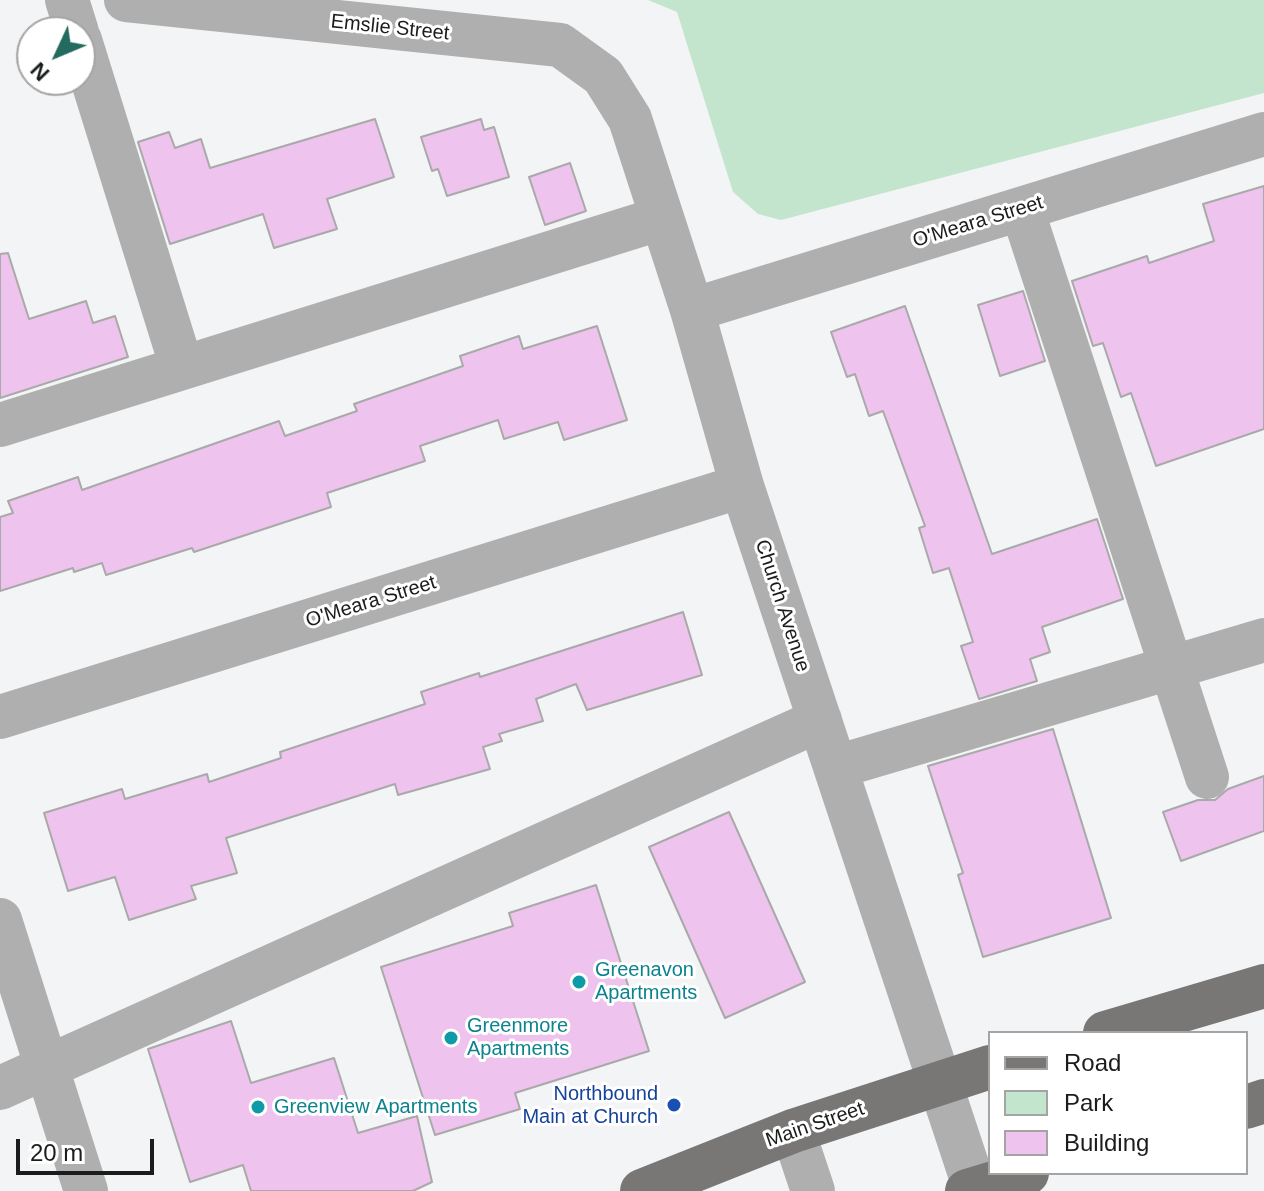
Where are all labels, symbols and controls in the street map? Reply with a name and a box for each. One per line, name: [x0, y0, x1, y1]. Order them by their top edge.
street label: Emslie Street: [330, 10, 450, 46]
north arrow: [16, 16, 96, 96]
text: N: [25, 57, 54, 86]
street label: O'Meara Street: [910, 191, 1046, 253]
street label: Church Avenue: [749, 537, 815, 675]
street label: O'Meara Street: [303, 571, 439, 633]
place label: Greenavon Apartments: [595, 958, 697, 1005]
marker: Greenavon Apartments: [570, 973, 588, 991]
place label: Greenmore Apartments: [467, 1014, 569, 1061]
marker: Greenmore Apartments: [442, 1029, 460, 1047]
legend: [988, 1031, 1248, 1175]
text: Road: [1064, 1049, 1121, 1076]
place label: Northbound Main at Church: [522, 1082, 658, 1129]
text: Park: [1064, 1089, 1113, 1116]
place label: Greenview Apartments: [274, 1095, 477, 1119]
marker: Northbound Main at Church: [665, 1096, 683, 1114]
street label: Main Street: [763, 1097, 867, 1153]
marker: Greenview Apartments: [249, 1098, 267, 1116]
scale bar: [20, 1123, 158, 1173]
text: Building: [1064, 1129, 1149, 1156]
text: 20 m: [30, 1139, 83, 1166]

